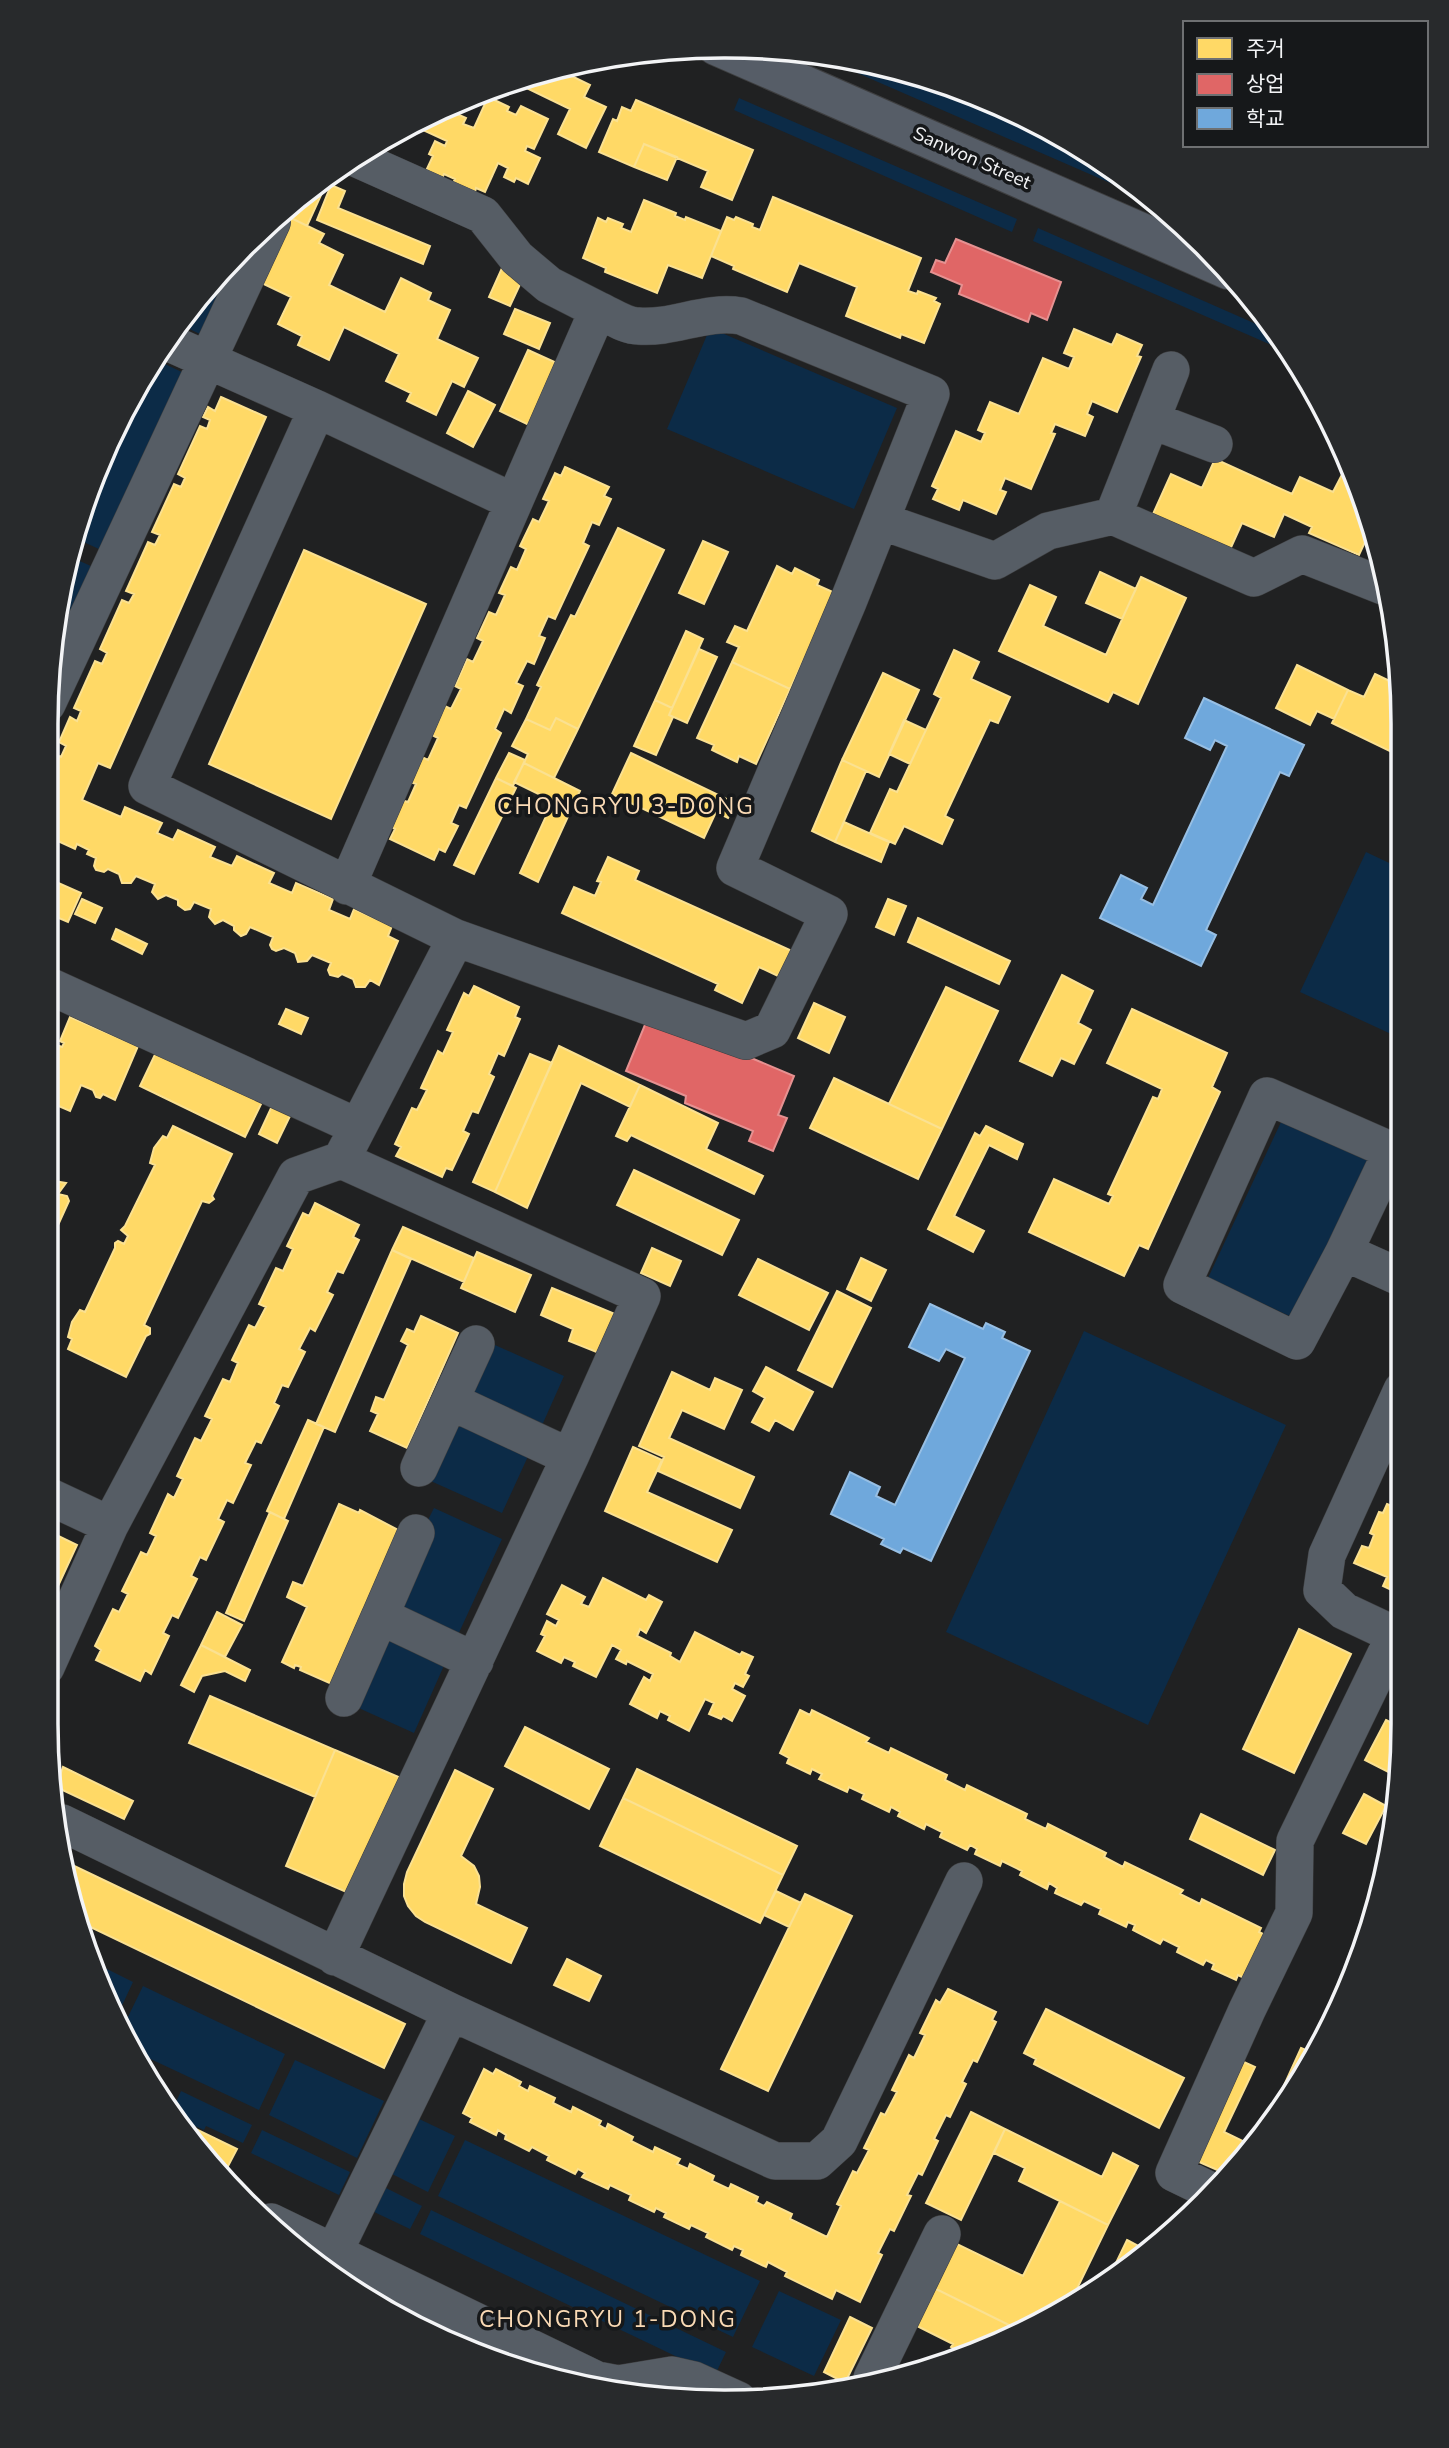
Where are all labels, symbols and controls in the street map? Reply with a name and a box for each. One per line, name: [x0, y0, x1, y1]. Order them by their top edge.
legend: [1183, 21, 1428, 147]
text: 주거: [1246, 35, 1285, 63]
text: 상업: [1246, 70, 1285, 98]
text: 학교: [1246, 105, 1285, 133]
street label: Sanwon Street: [909, 120, 1035, 196]
district label: CHONGRYU 3-DONG: [497, 791, 755, 822]
district label: CHONGRYU 1-DONG: [479, 2304, 737, 2335]

